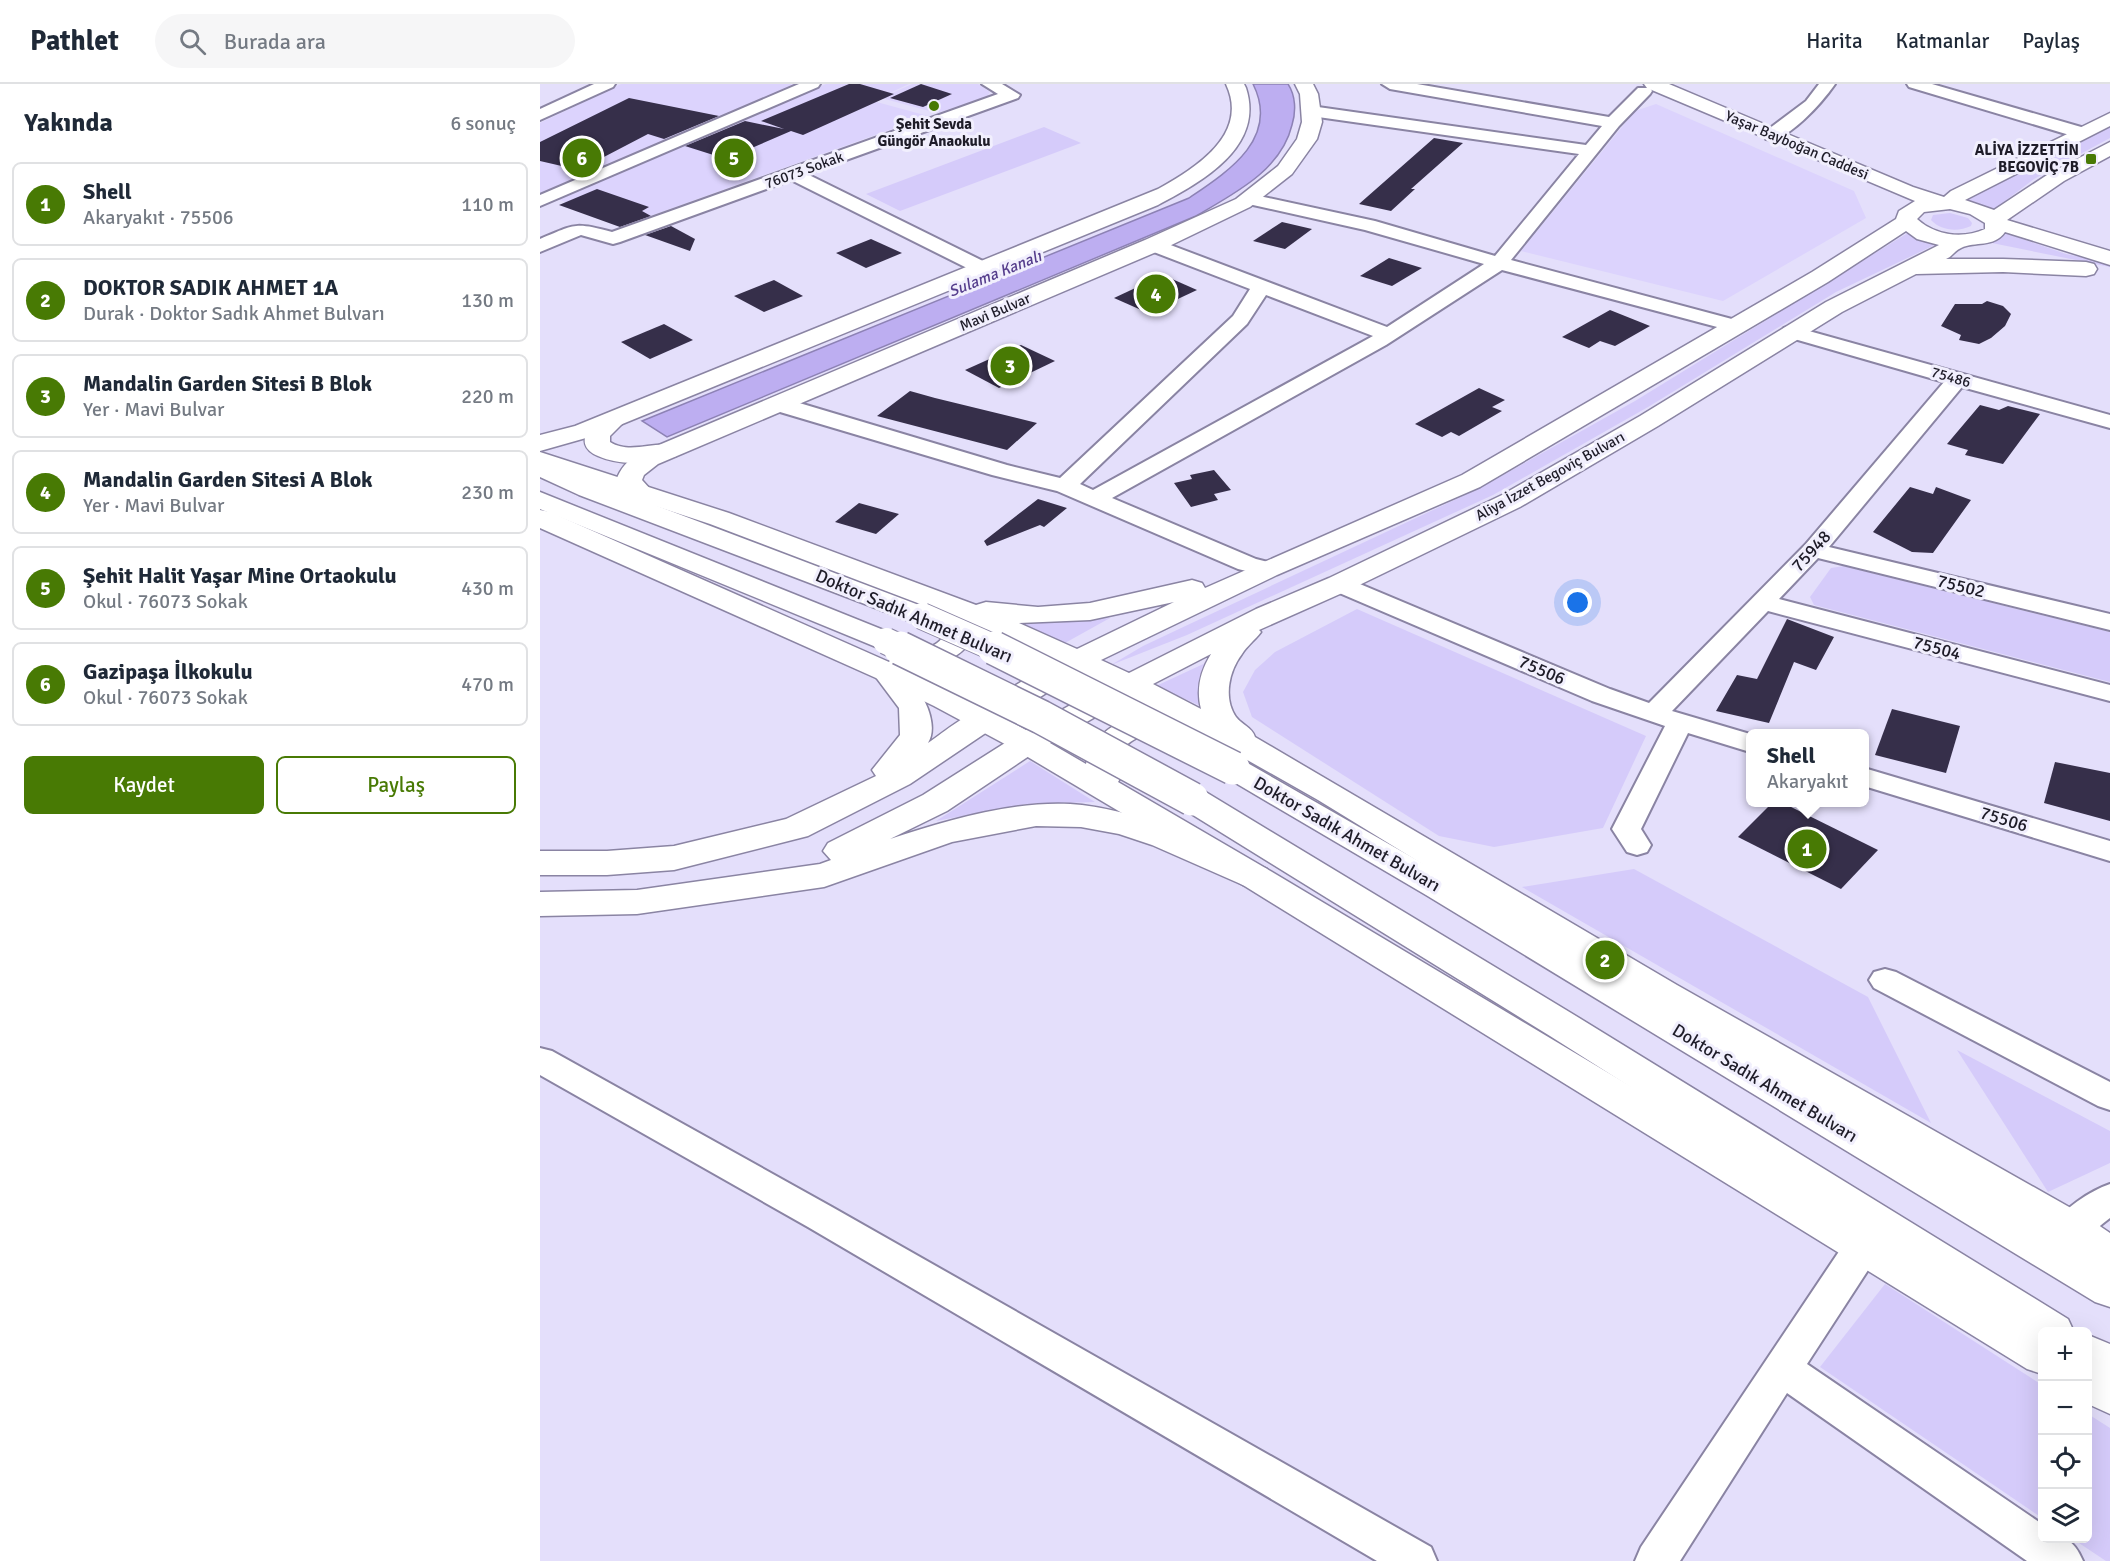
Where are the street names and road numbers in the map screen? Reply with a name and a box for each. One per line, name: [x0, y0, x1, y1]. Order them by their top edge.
street label: Yaşar Bayboğan Caddesi: [1722, 107, 1872, 183]
street label: 76073 Sokak: [762, 147, 846, 193]
street label: Mavi Bulvar: [957, 289, 1034, 335]
street label: 75486: [1929, 363, 1973, 391]
street label: Aliya İzzet Begoviç Bulvarı: [1472, 427, 1628, 525]
street label: 75948: [1787, 526, 1835, 576]
street label: Doktor Sadık Ahmet Bulvarı: [812, 564, 1016, 668]
street label: 75502: [1935, 569, 1987, 603]
street label: 75504: [1911, 631, 1964, 665]
street label: 75506: [1515, 650, 1569, 690]
street label: Doktor Sadık Ahmet Bulvarı: [1250, 771, 1444, 897]
street label: 75506: [1978, 801, 2030, 837]
street label: Doktor Sadık Ahmet Bulvarı: [1669, 1019, 1861, 1147]

